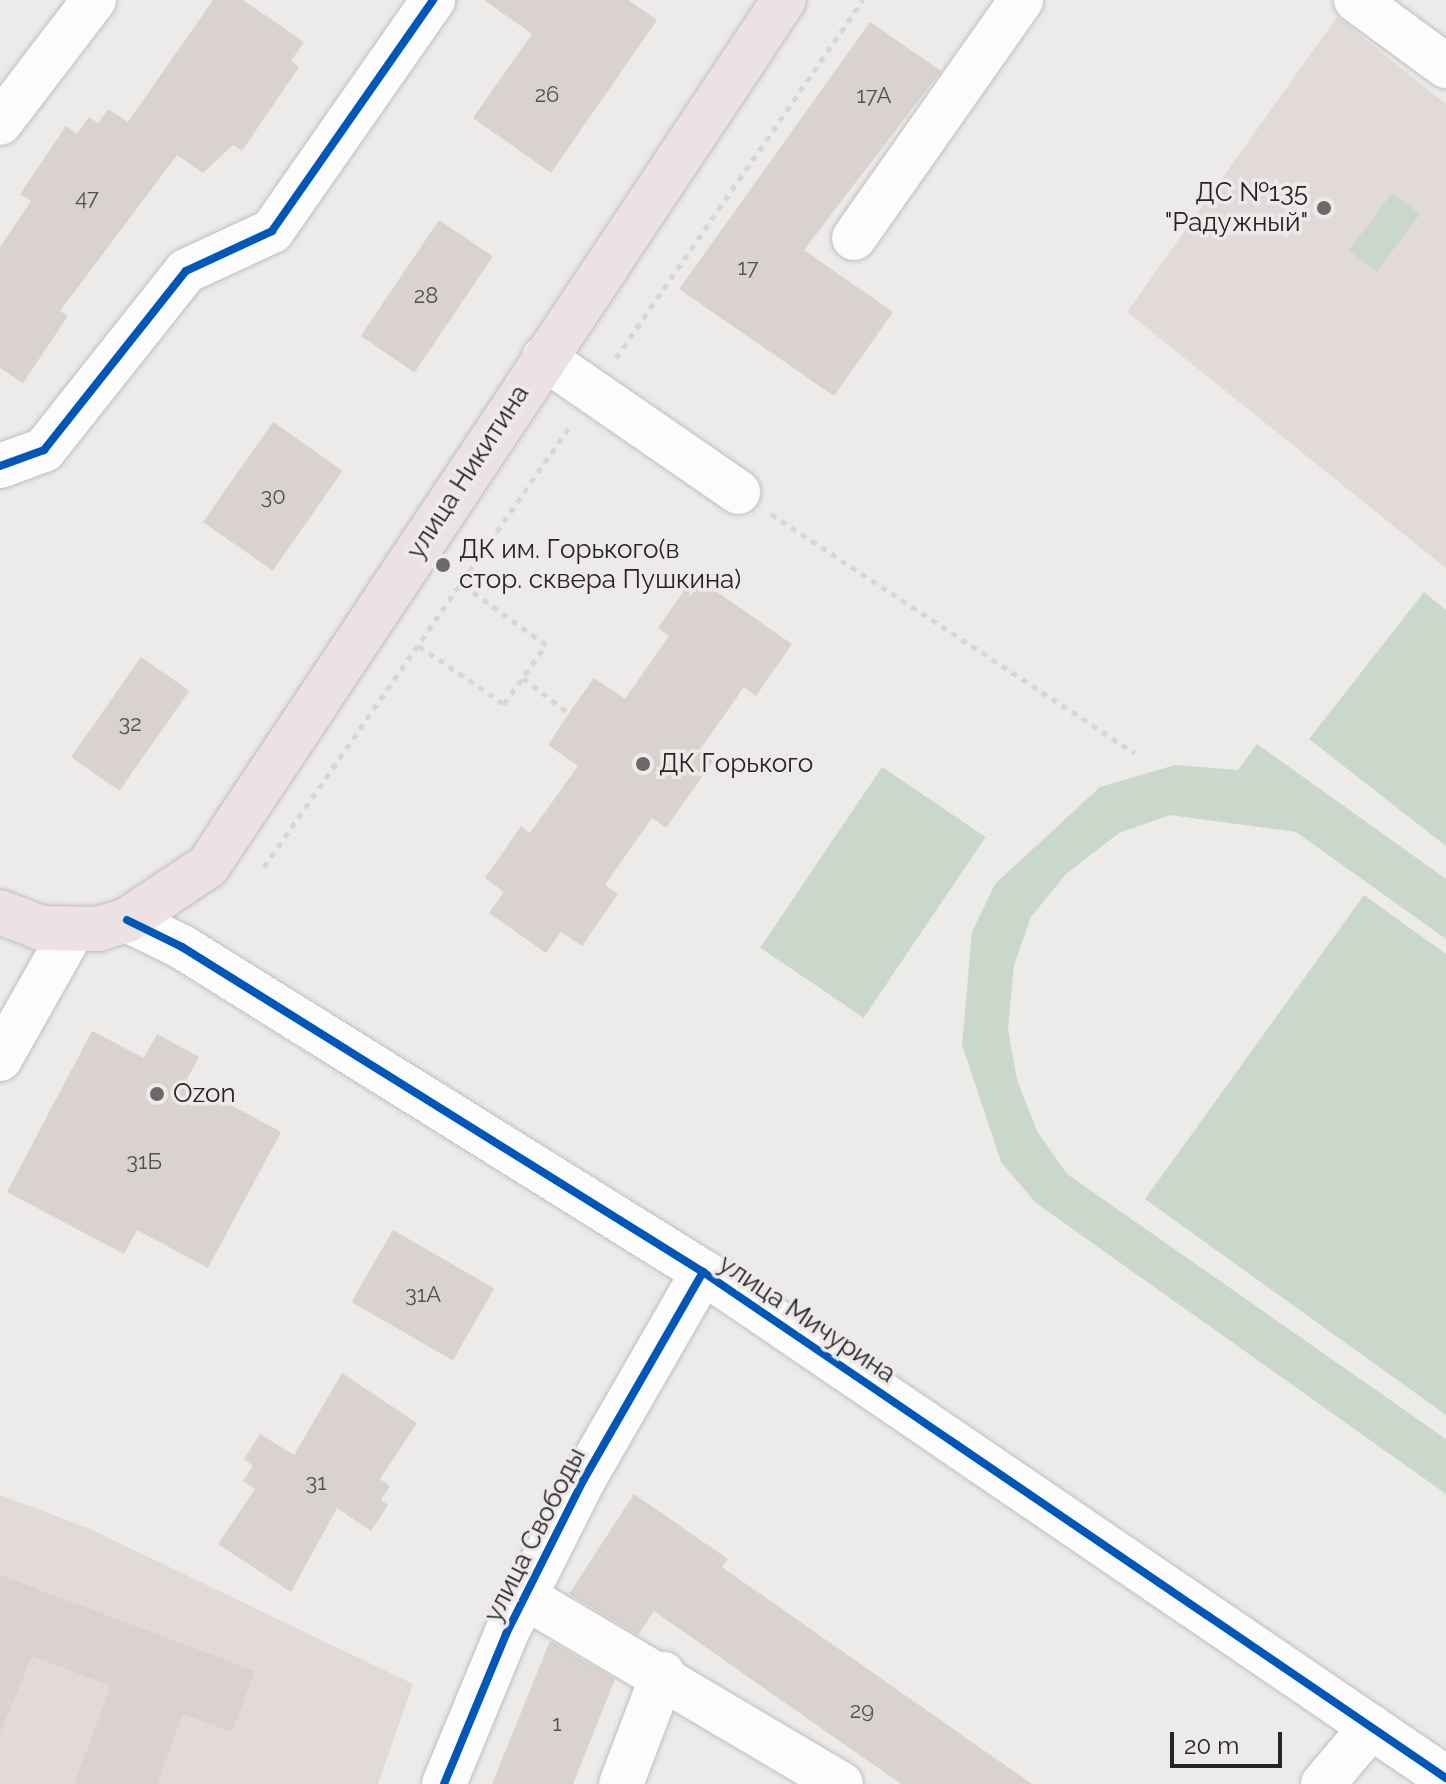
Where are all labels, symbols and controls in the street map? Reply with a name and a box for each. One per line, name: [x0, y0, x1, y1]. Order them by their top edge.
house number: 26: [535, 82, 559, 108]
house number: 17А: [857, 83, 891, 109]
place label: ДС №135 "Радужный": [1165, 177, 1308, 238]
house number: 47: [75, 185, 99, 211]
marker: ДС №135 "Радужный": [1315, 199, 1333, 217]
house number: 17: [737, 255, 759, 281]
house number: 28: [414, 283, 438, 309]
street label: улица Никитина: [400, 379, 536, 565]
house number: 30: [260, 484, 286, 510]
place label: ДК им. Горького(в стор. сквера Пушкина): [459, 534, 741, 596]
marker: ДК им. Горького(в стор. сквера Пушкина): [434, 556, 452, 574]
house number: 32: [118, 711, 142, 737]
place label: ДК Горького: [659, 748, 813, 780]
marker: ДК Горького: [634, 755, 652, 773]
place label: Ozon: [173, 1078, 236, 1110]
marker: Ozon: [148, 1085, 166, 1103]
house number: 31Б: [126, 1149, 162, 1175]
street label: улица Мичурина: [713, 1248, 901, 1390]
house number: 31А: [405, 1282, 441, 1308]
street label: улица Свободы: [478, 1443, 592, 1627]
house number: 31: [305, 1470, 327, 1496]
house number: 29: [850, 1698, 874, 1724]
house number: 1: [552, 1711, 562, 1737]
scale bar: [1174, 1716, 1286, 1766]
text: 20 m: [1184, 1731, 1239, 1760]

